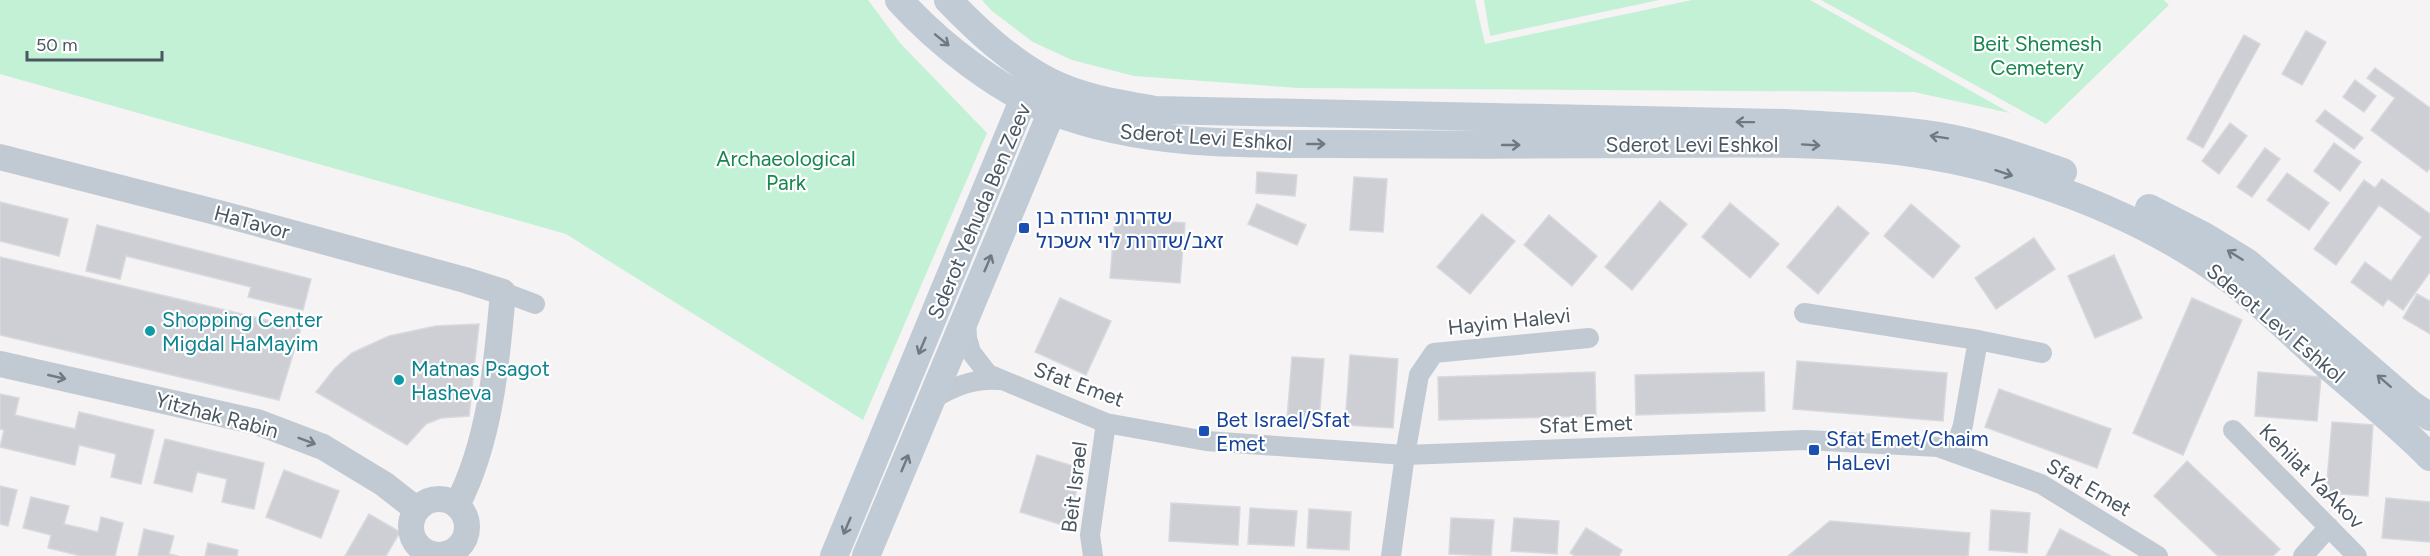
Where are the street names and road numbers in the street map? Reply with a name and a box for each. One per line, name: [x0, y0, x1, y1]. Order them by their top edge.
street label: Sderot Yehuda Ben Zeev: [922, 99, 1036, 323]
street label: Sderot Levi Eshkol: [1119, 119, 1293, 155]
street label: Sderot Levi Eshkol: [1606, 132, 1778, 157]
street label: HaTavor: [211, 200, 293, 244]
street label: Sderot Levi Eshkol: [2202, 258, 2350, 388]
street label: Hayim Halevi: [1446, 302, 1572, 340]
street label: Sfat Emet: [1031, 356, 1128, 412]
street label: Yitzhak Rabin: [153, 387, 281, 443]
street label: Sfat Emet: [1539, 410, 1634, 438]
street label: Kehilat YaAkov: [2254, 418, 2370, 534]
street label: Beit Israel: [1056, 440, 1092, 534]
street label: Sfat Emet: [2042, 453, 2136, 521]

